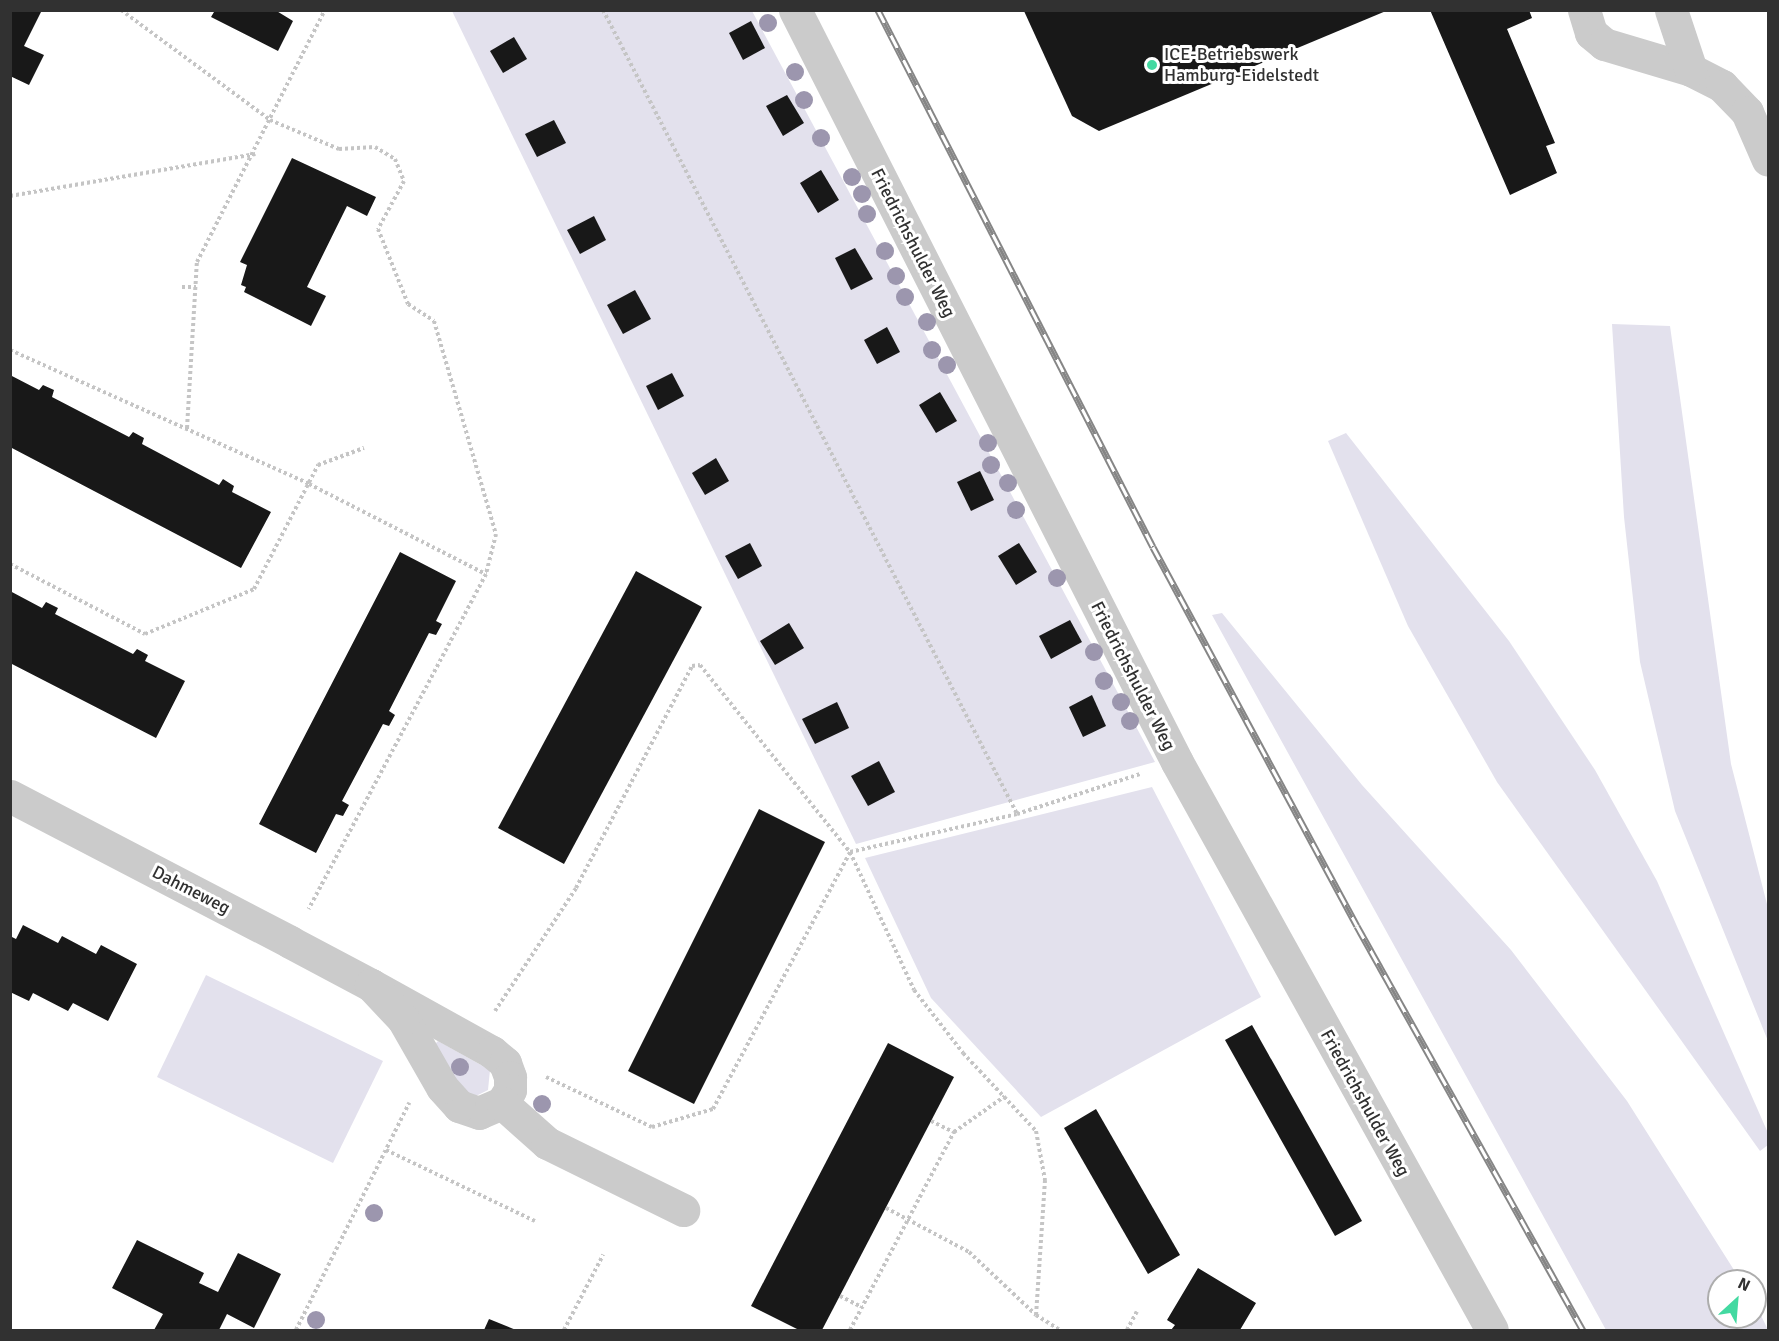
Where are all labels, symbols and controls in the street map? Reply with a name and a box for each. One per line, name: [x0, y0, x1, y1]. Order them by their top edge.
place label: ICE-Betriebswerk Hamburg-Eidelstedt: [1164, 44, 1319, 86]
marker: ICE-Betriebswerk Hamburg-Eidelstedt: [1145, 58, 1159, 72]
street label: Friedrichshulder Weg: [866, 165, 960, 321]
street label: Friedrichshulder Weg: [1086, 598, 1180, 754]
street label: Dahmeweg: [148, 861, 234, 919]
street label: Friedrichshulder Weg: [1316, 1026, 1414, 1180]
north arrow: [1707, 1269, 1767, 1329]
text: N: [1735, 1273, 1753, 1296]

